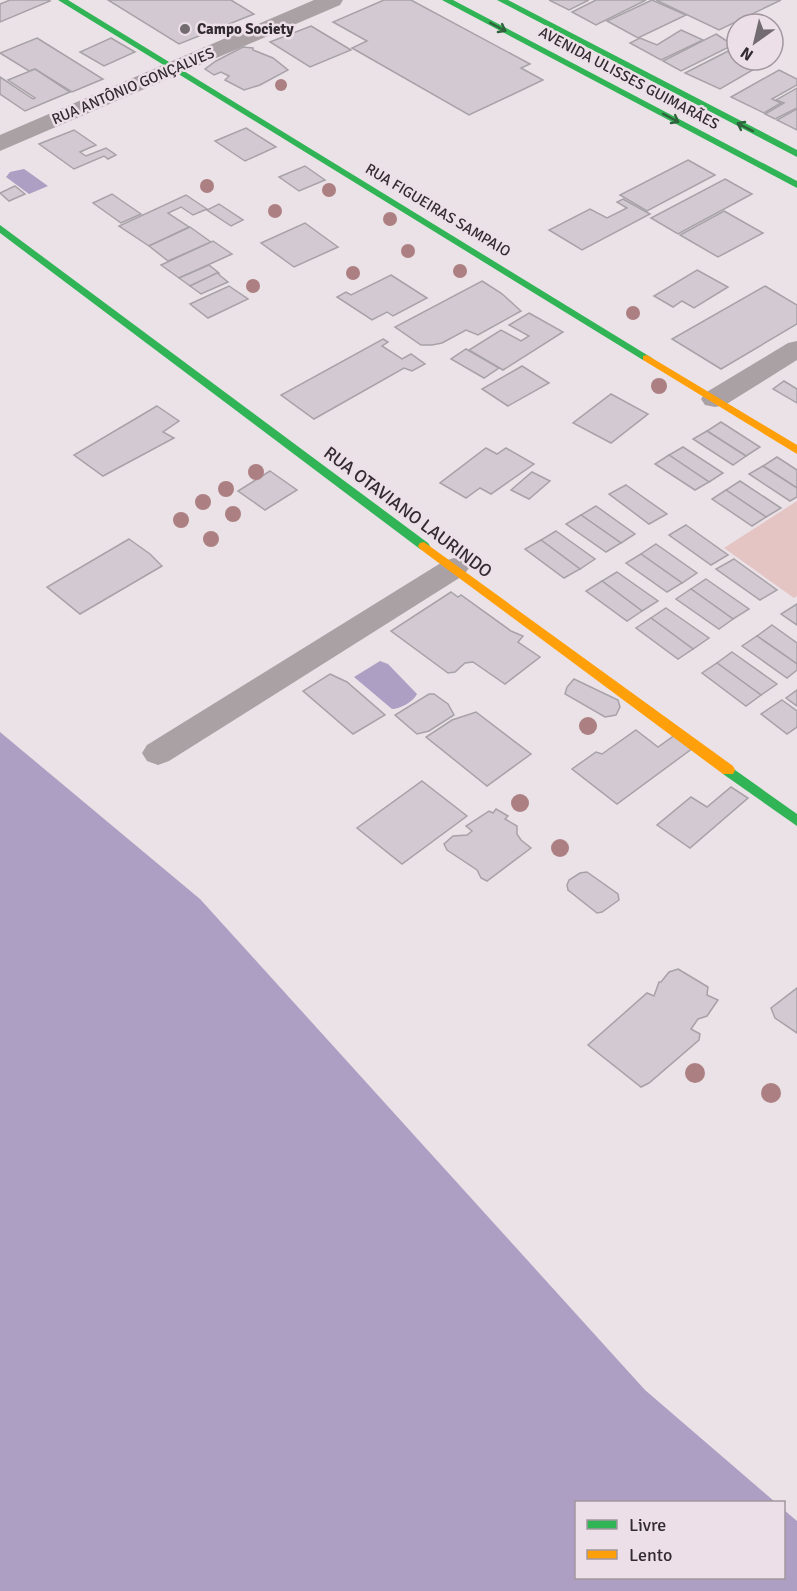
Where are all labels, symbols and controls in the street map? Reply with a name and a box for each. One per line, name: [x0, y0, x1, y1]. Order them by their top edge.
north arrow: [725, 12, 785, 72]
place label: Campo Society: [197, 20, 294, 38]
one-way arrow: [489, 21, 506, 33]
marker: Campo Society: [178, 22, 192, 36]
street label: AVENIDA ULISSES GUIMARÃES: [536, 22, 723, 133]
text: N: [737, 42, 757, 65]
street label: RUA ANTÔNIO GONÇALVES: [49, 43, 217, 128]
one-way arrow: [661, 113, 679, 125]
one-way arrow: [737, 121, 754, 133]
street label: RUA FIGUEIRAS SAMPAIO: [362, 159, 514, 261]
street label: RUA OTAVIANO LAURINDO: [320, 442, 496, 582]
legend: [575, 1501, 785, 1579]
text: Livre: [629, 1514, 666, 1536]
text: Lento: [629, 1544, 672, 1566]

